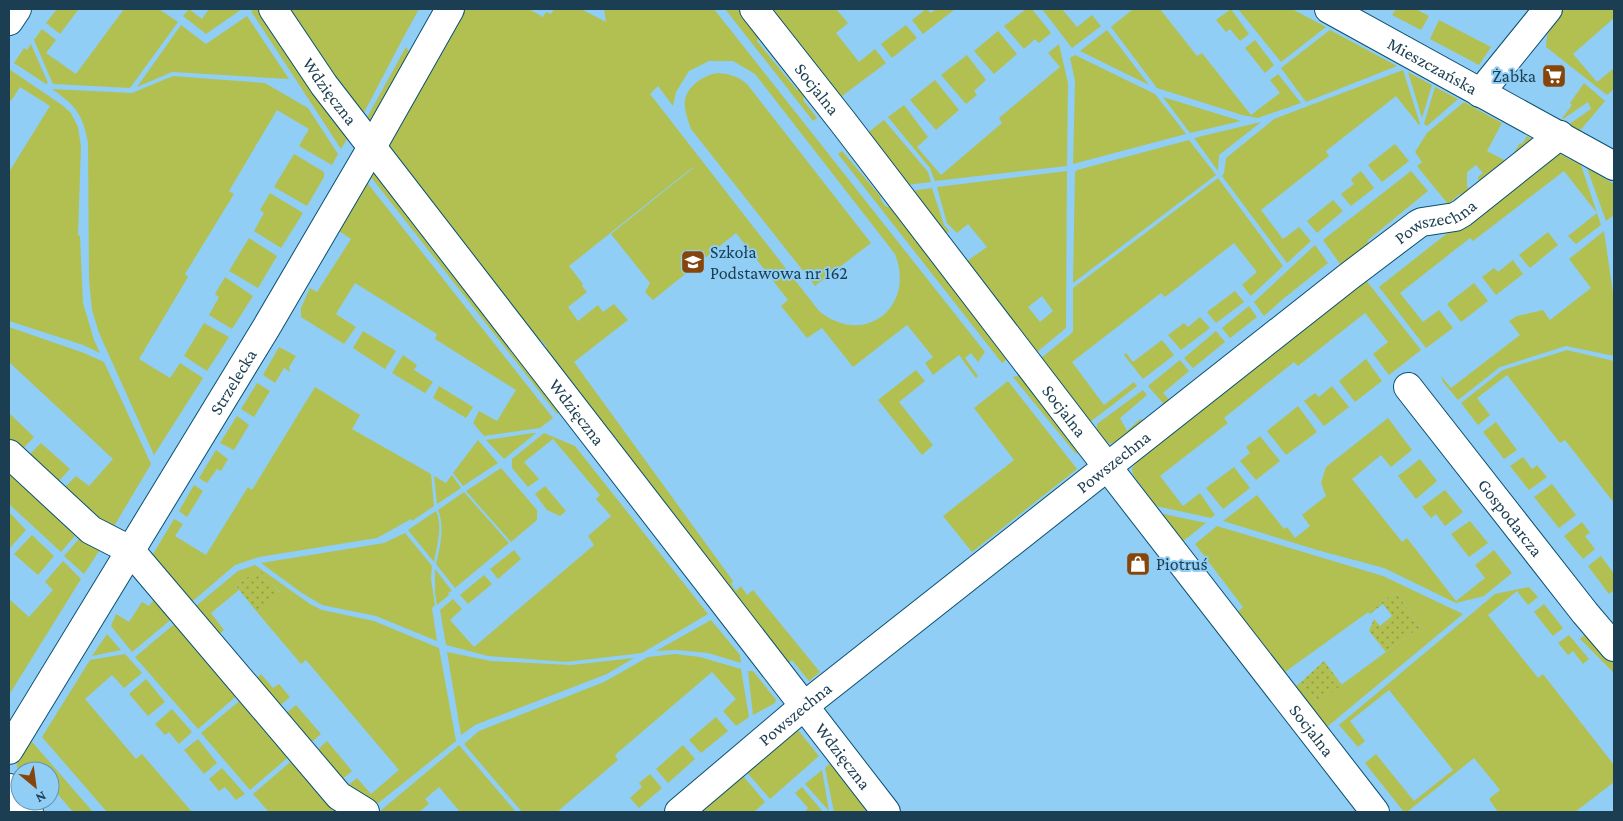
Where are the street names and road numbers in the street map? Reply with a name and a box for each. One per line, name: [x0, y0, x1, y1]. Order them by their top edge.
street label: Mieszczańska: [1384, 33, 1481, 99]
street label: Wdzięczna: [298, 54, 361, 129]
street label: Socjalna: [791, 59, 844, 119]
street label: Powszechna: [1391, 195, 1481, 248]
street label: Strzelecka: [206, 345, 261, 418]
street label: Wdzięczna: [545, 375, 609, 449]
street label: Socjalna: [1038, 381, 1091, 441]
street label: Powszechna: [1073, 427, 1154, 497]
street label: Gospodarcza: [1474, 475, 1547, 561]
street label: Powszechna: [755, 678, 836, 750]
street label: Socjalna: [1285, 701, 1338, 760]
street label: Wdzięczna: [811, 719, 875, 794]

